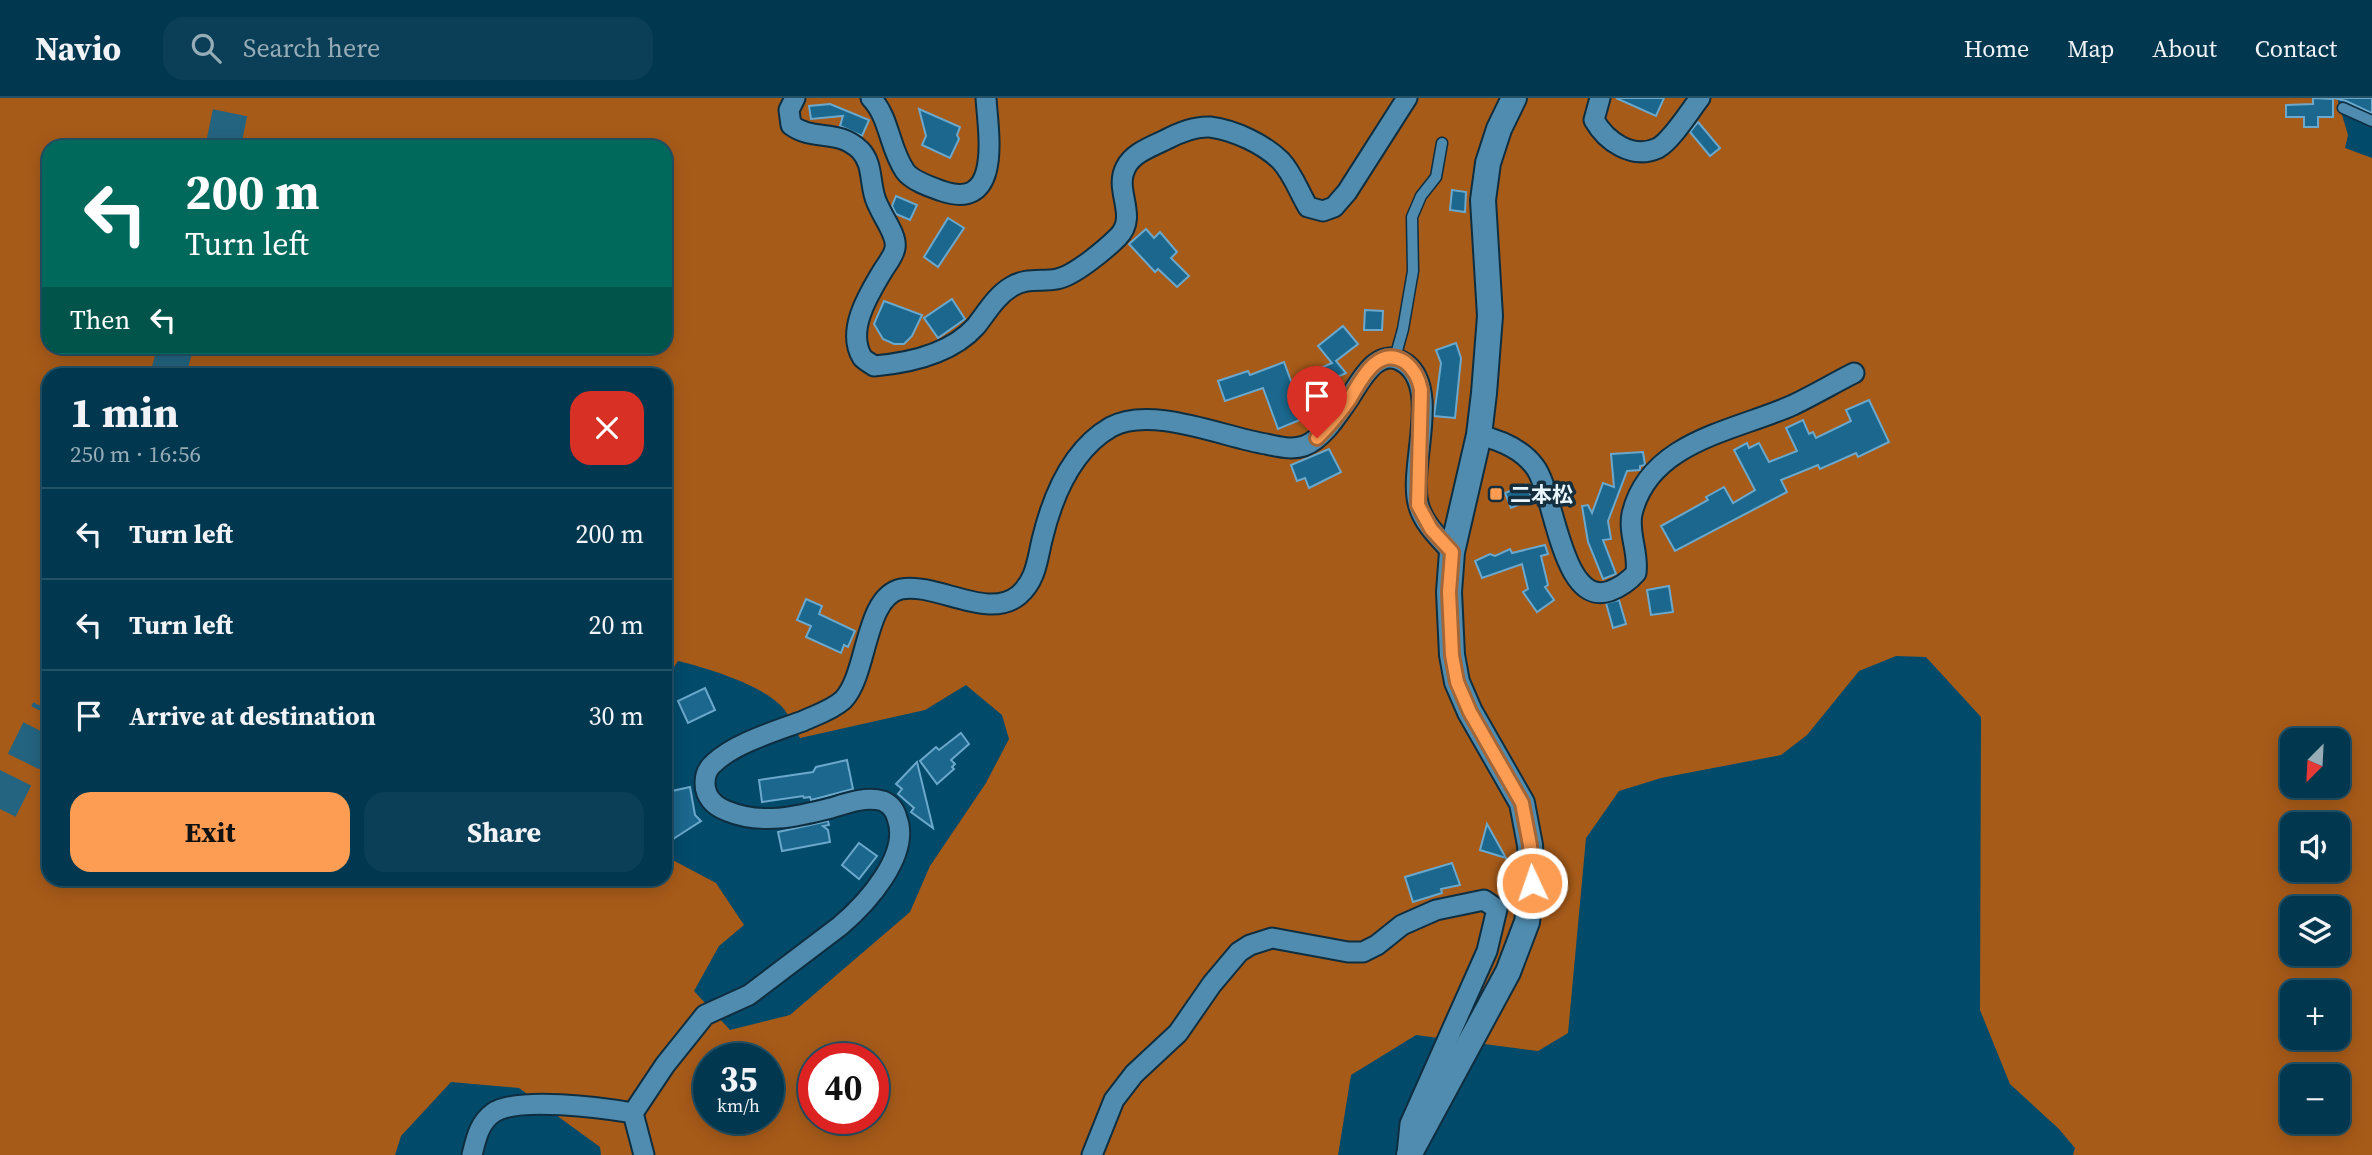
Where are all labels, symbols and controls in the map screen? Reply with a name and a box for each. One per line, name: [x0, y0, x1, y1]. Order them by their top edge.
search box: [163, 17, 653, 80]
text: Navio: [35, 26, 121, 71]
icon: search: [187, 29, 225, 67]
text: Search here: [243, 30, 380, 66]
text: Home: [1964, 32, 2029, 65]
text: Map: [2067, 32, 2114, 65]
text: About: [2152, 32, 2217, 65]
text: Contact: [2255, 32, 2337, 65]
text: 200 m: [185, 158, 320, 225]
icon: left: [70, 168, 161, 259]
text: Turn left: [185, 222, 309, 266]
icon: left: [144, 301, 182, 339]
text: Then: [70, 302, 130, 338]
pin: [1287, 366, 1347, 438]
icon: arrive: [1298, 377, 1336, 415]
text: 1 min: [70, 383, 179, 441]
button: close: [570, 391, 644, 465]
text: 250 m · 16:56: [70, 438, 201, 470]
place label: 二本松: [1510, 480, 1573, 509]
marker: 二本松: [1488, 486, 1504, 502]
icon: left: [70, 515, 108, 553]
text: Turn left: [129, 516, 233, 552]
text: 200 m: [576, 516, 644, 552]
icon: left: [70, 606, 108, 644]
text: Turn left: [129, 607, 233, 643]
text: 20 m: [589, 607, 644, 643]
icon: arrive: [70, 697, 108, 735]
text: Arrive at destination: [129, 698, 376, 734]
text: 30 m: [589, 698, 644, 734]
north arrow: [2280, 728, 2350, 798]
map controls: [2280, 728, 2350, 1134]
button: Exit: [70, 792, 350, 872]
button: Share: [364, 792, 644, 872]
button: sound: [2280, 812, 2350, 882]
position arrow: [1495, 846, 1569, 920]
button: layers: [2280, 896, 2350, 966]
button: +: [2280, 980, 2350, 1050]
speed limit sign: 40: [798, 1043, 889, 1134]
text: 35: [720, 1055, 757, 1103]
button: −: [2280, 1064, 2350, 1134]
text: km/h: [717, 1093, 760, 1118]

